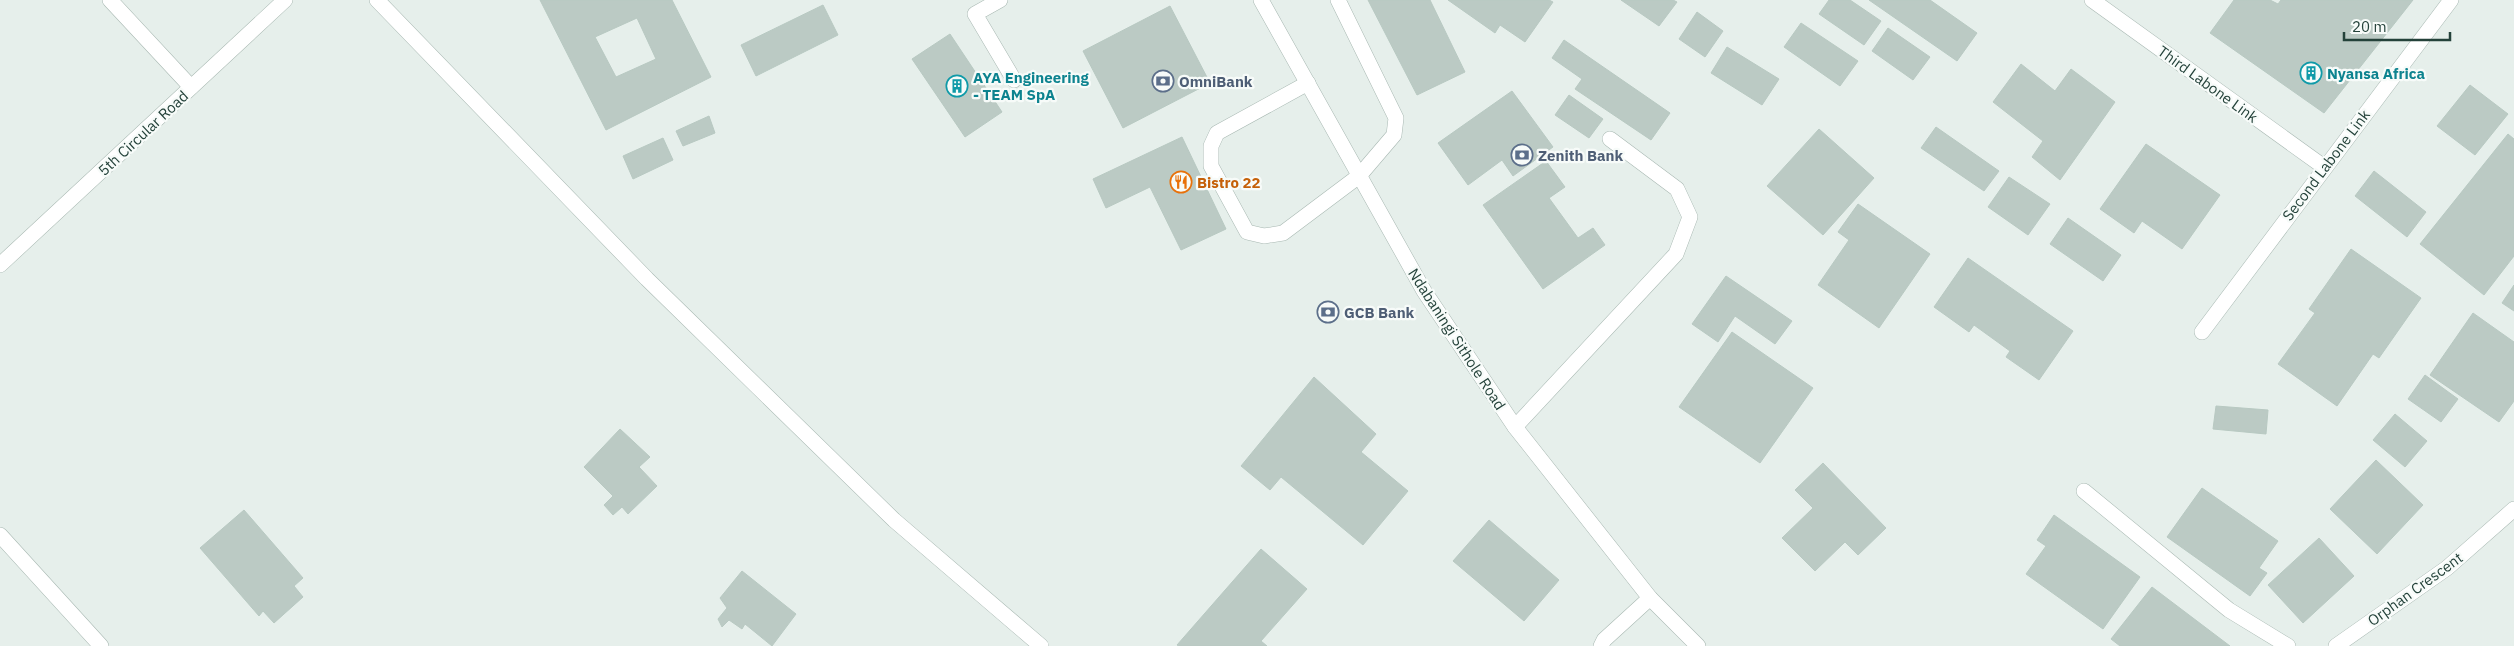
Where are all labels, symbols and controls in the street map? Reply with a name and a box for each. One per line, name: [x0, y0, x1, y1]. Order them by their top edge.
scale bar: [2344, 10, 2450, 42]
text: 20 m: [2352, 17, 2387, 36]
street label: Third Labone Link: [2154, 41, 2262, 127]
building icon: Nyansa Africa: [2299, 61, 2323, 85]
place label: Nyansa Africa: [2327, 64, 2426, 83]
place label: AYA Engineering - TEAM SpA: [973, 68, 1089, 104]
bank icon: OmniBank: [1151, 69, 1175, 93]
place label: OmniBank: [1179, 72, 1253, 91]
building icon: AYA Engineering - TEAM SpA: [945, 74, 969, 98]
street label: 5th Circular Road: [94, 86, 192, 180]
street label: Second Labone Link: [2278, 106, 2374, 224]
bank icon: Zenith Bank: [1510, 143, 1534, 167]
place label: Zenith Bank: [1538, 146, 1623, 165]
restaurant icon: Bistro 22: [1169, 170, 1193, 194]
place label: Bistro 22: [1197, 173, 1260, 192]
street label: Ndabaningi Sithole Road: [1404, 265, 1510, 413]
bank icon: GCB Bank: [1316, 300, 1340, 324]
place label: GCB Bank: [1344, 303, 1415, 322]
street label: Orphan Crescent: [2364, 548, 2466, 630]

